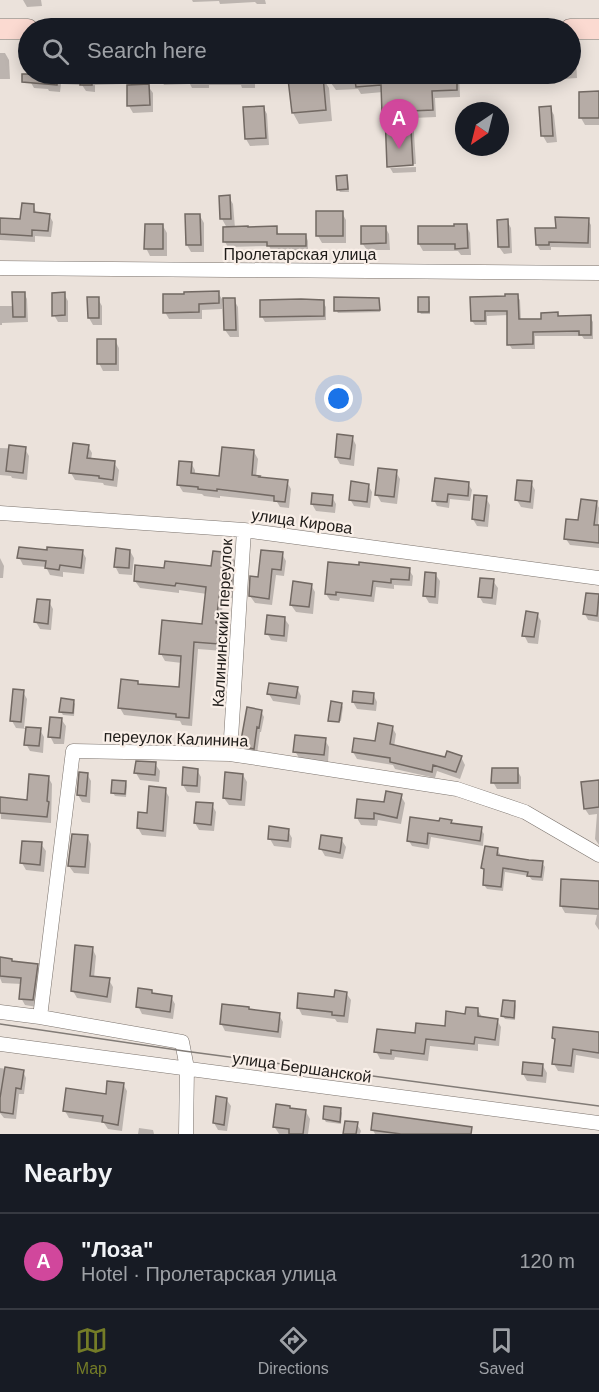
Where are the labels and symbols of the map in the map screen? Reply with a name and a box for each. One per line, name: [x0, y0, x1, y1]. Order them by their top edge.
pin: A: [380, 100, 418, 149]
north arrow: [455, 102, 509, 156]
street label: Пролетарская улица: [224, 246, 377, 263]
your location: [324, 384, 353, 413]
street label: улица Кирова: [250, 506, 354, 537]
street label: Калининский переулок: [210, 537, 235, 708]
street label: переулок Калинина: [103, 727, 249, 750]
street label: улица Бершанской: [231, 1049, 373, 1086]

